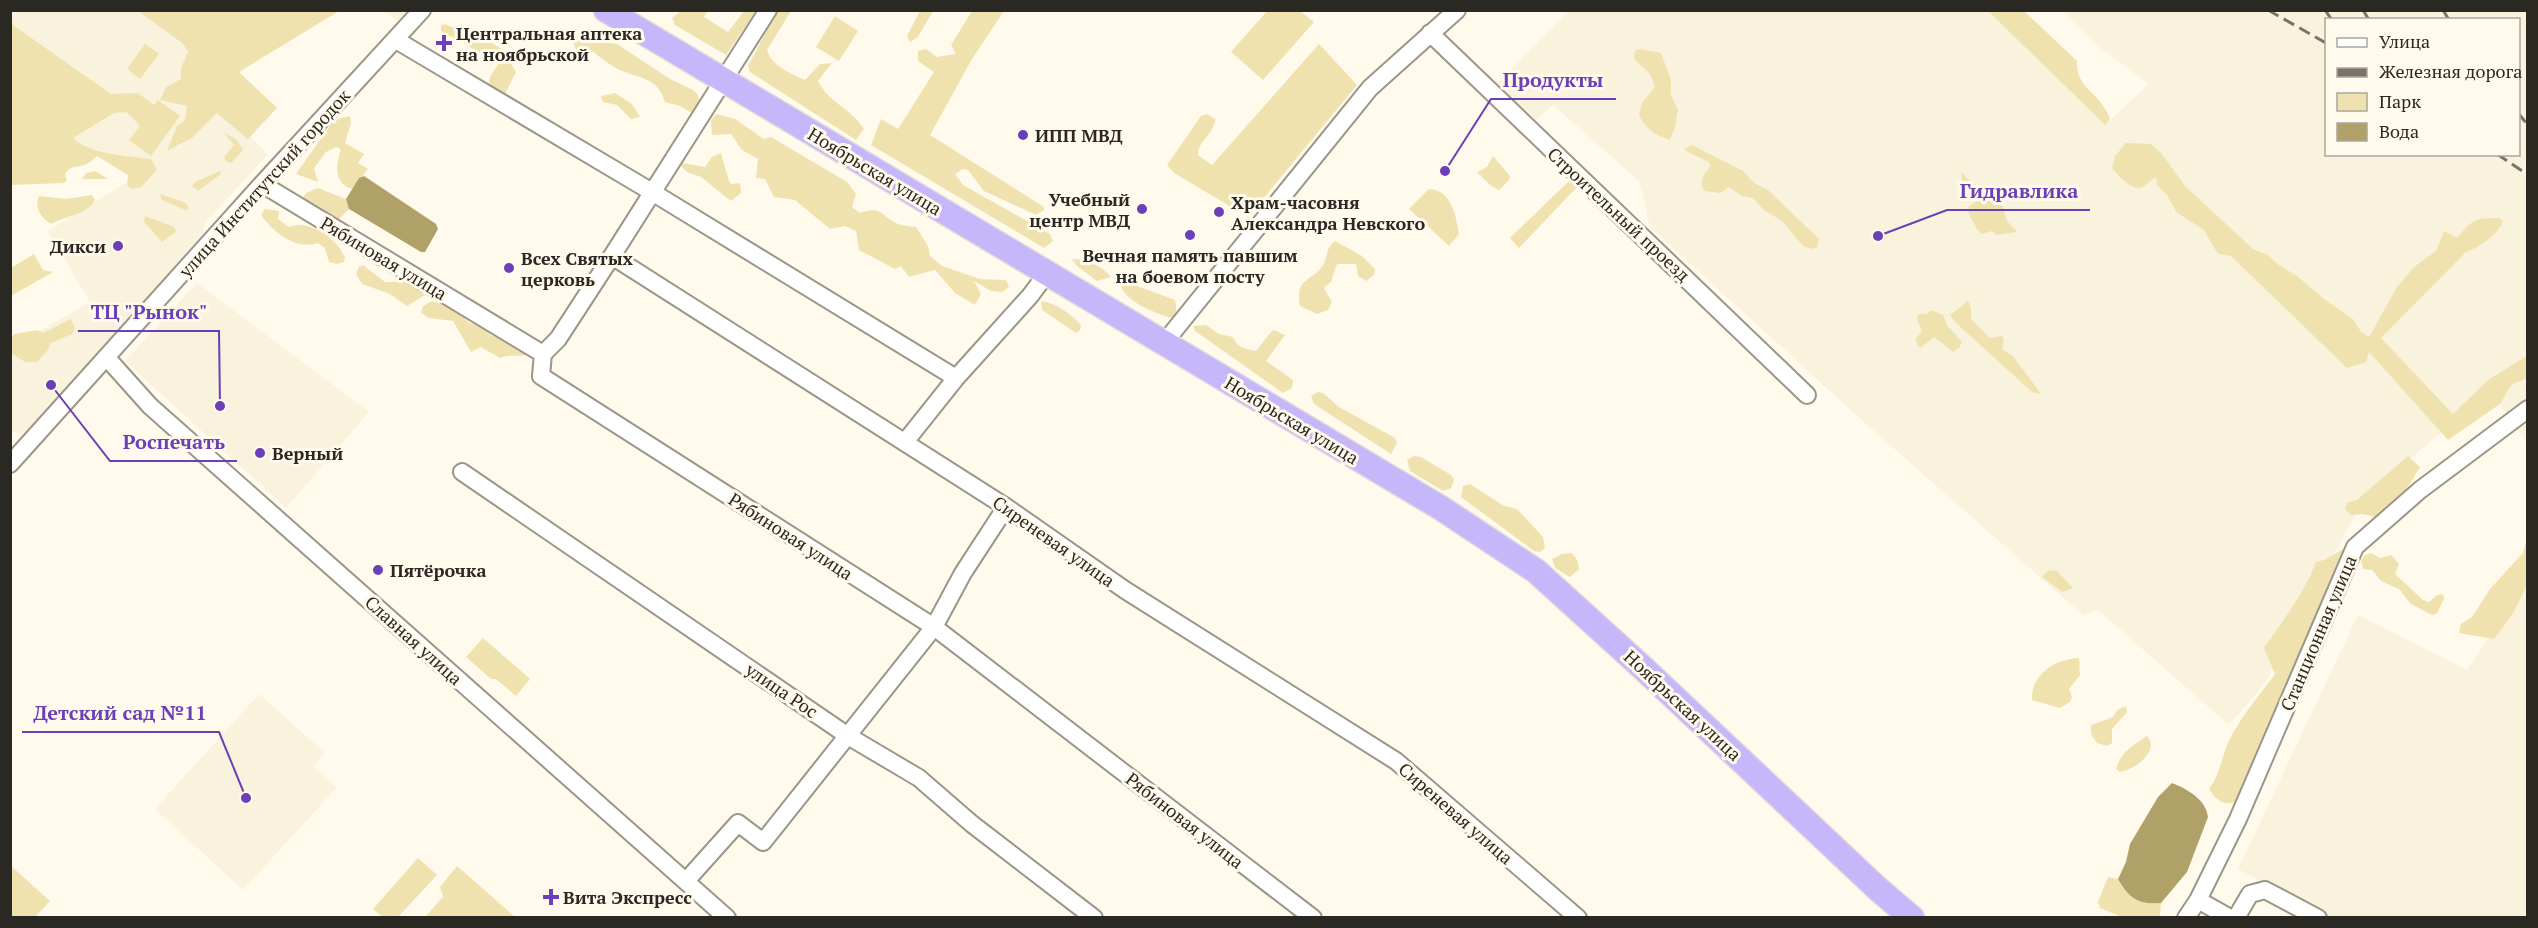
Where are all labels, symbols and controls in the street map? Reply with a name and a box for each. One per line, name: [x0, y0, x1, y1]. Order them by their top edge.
legend: [2325, 18, 2520, 156]
place label: Центральная аптека на ноябрьской: [456, 21, 642, 66]
text: Улица: [2379, 29, 2430, 53]
marker: Центральная аптека на ноябрьской: [437, 36, 451, 50]
text: Железная дорога: [2379, 59, 2522, 83]
callout: Продукты: [1491, 61, 1616, 99]
text: Продукты: [1503, 66, 1604, 93]
street label: улица Институтский городок: [172, 84, 355, 283]
text: Парк: [2379, 89, 2421, 113]
text: Вода: [2379, 119, 2419, 143]
street label: Ноябрьская улица: [804, 122, 946, 220]
place label: ИПП МВД: [1035, 123, 1123, 147]
marker: ИПП МВД: [1016, 128, 1030, 142]
street label: Строительный проезд: [1543, 142, 1695, 286]
callout: Гидравлика: [1947, 172, 2090, 210]
text: Гидравлика: [1960, 177, 2078, 204]
place label: Учебный центр МВД: [1029, 187, 1130, 232]
place label: Храм-часовня Александра Невского: [1231, 190, 1425, 235]
marker: Учебный центр МВД: [1135, 202, 1149, 216]
marker: Храм-часовня Александра Невского: [1212, 205, 1226, 219]
street label: Рябиновая улица: [316, 211, 452, 305]
marker: Вечная память павшим на боевом посту: [1183, 228, 1197, 242]
place label: Дикси: [50, 234, 106, 258]
marker: Дикси: [111, 239, 125, 253]
place label: Вечная память павшим на боевом посту: [1082, 243, 1298, 288]
place label: Всех Святых церковь: [521, 246, 633, 291]
marker: Всех Святых церковь: [502, 261, 516, 275]
callout: ТЦ "Рынок": [78, 293, 219, 331]
text: ТЦ "Рынок": [91, 298, 207, 325]
street label: Ноябрьская улица: [1221, 371, 1363, 469]
callout: Роспечать: [110, 423, 237, 461]
text: Роспечать: [123, 428, 225, 455]
place label: Верный: [272, 441, 343, 465]
marker: Верный: [253, 446, 267, 460]
street label: Рябиновая улица: [724, 487, 858, 585]
street label: Сиреневая улица: [988, 490, 1120, 592]
street label: Станционная улица: [2274, 552, 2362, 714]
place label: Пятёрочка: [390, 558, 486, 582]
marker: Пятёрочка: [371, 563, 385, 577]
street label: Славная улица: [360, 590, 468, 690]
street label: Ноябрьская улица: [1619, 644, 1747, 766]
street label: улица Рос: [740, 656, 823, 723]
callout: Детский сад №11: [22, 694, 219, 732]
text: Детский сад №11: [33, 699, 207, 726]
street label: Сиреневая улица: [1394, 757, 1518, 869]
street label: Рябиновая улица: [1121, 766, 1249, 874]
place label: Вита Экспресс: [563, 885, 692, 909]
marker: Вита Экспресс: [544, 890, 558, 904]

